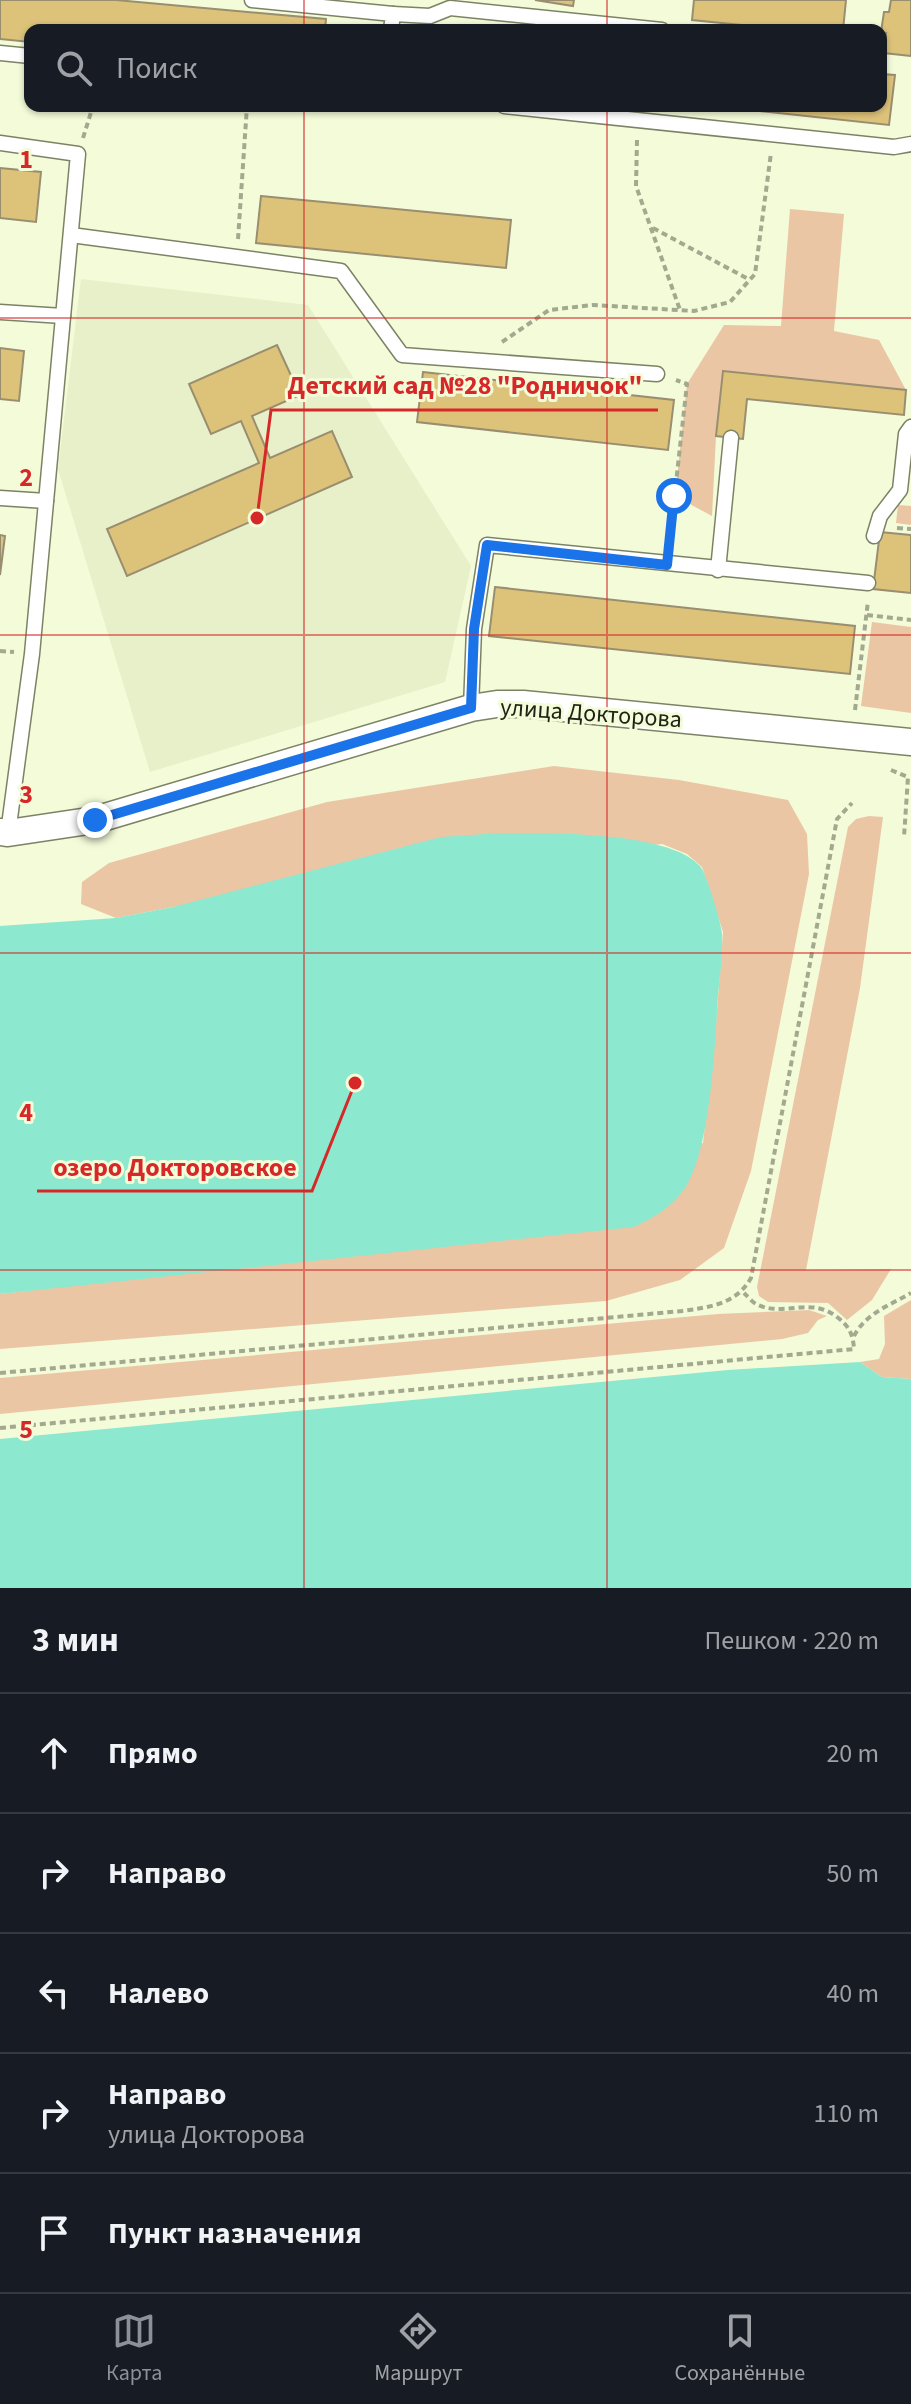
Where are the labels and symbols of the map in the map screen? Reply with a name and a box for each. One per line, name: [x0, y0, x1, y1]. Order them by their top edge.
text: 1: [19, 141, 33, 178]
callout: Детский сад №28 "Родничок": [271, 360, 658, 410]
text: Детский сад №28 "Родничок": [288, 367, 642, 404]
text: 2: [19, 459, 33, 496]
route start: [656, 478, 692, 514]
street label: улица Докторова: [499, 690, 683, 737]
text: 3: [19, 776, 33, 813]
route end: [77, 802, 113, 838]
text: 4: [19, 1094, 33, 1131]
callout: озеро Докторовское: [37, 1141, 312, 1191]
text: озеро Докторовское: [53, 1149, 297, 1186]
text: 5: [19, 1411, 33, 1448]

